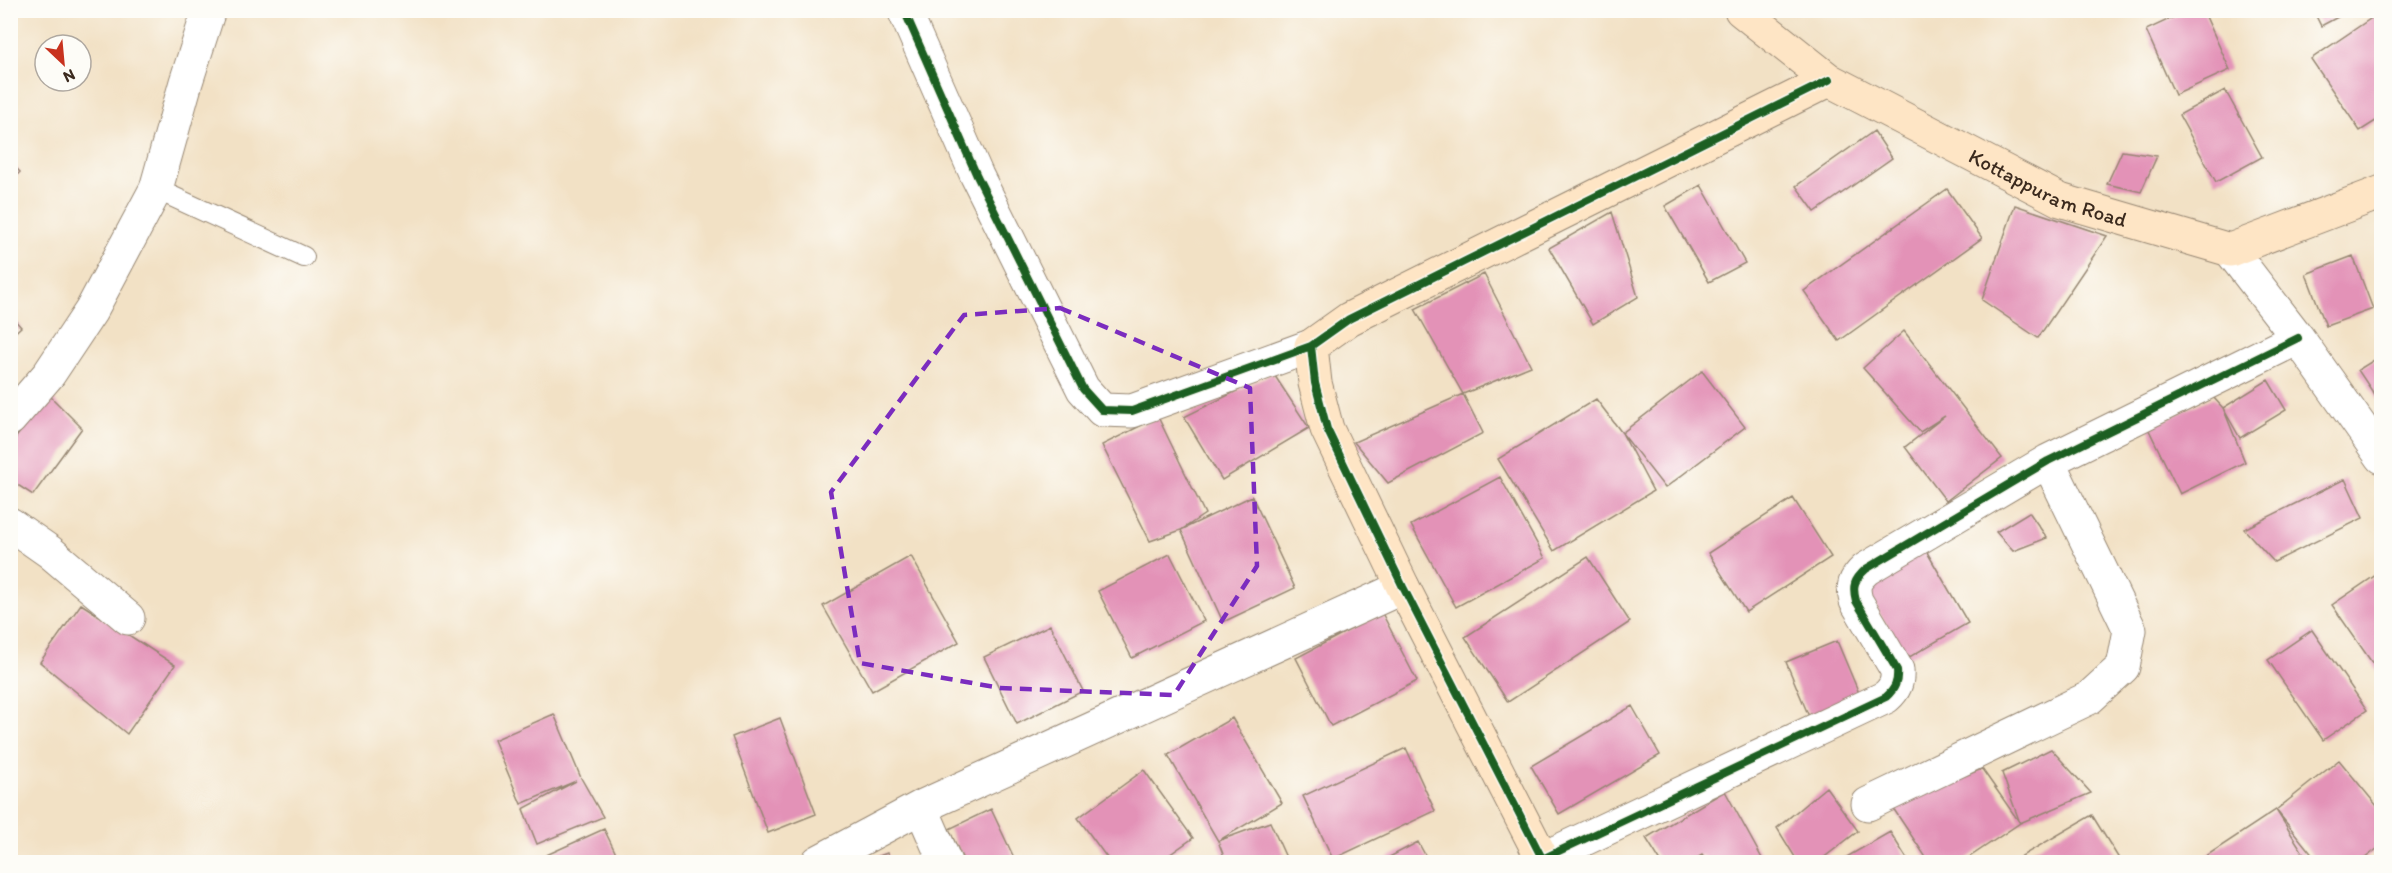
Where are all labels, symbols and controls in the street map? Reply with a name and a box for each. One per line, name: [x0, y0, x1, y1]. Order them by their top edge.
north arrow: [33, 33, 93, 93]
text: N: [60, 65, 78, 87]
street label: Kottappuram Road: [1965, 143, 2130, 231]

